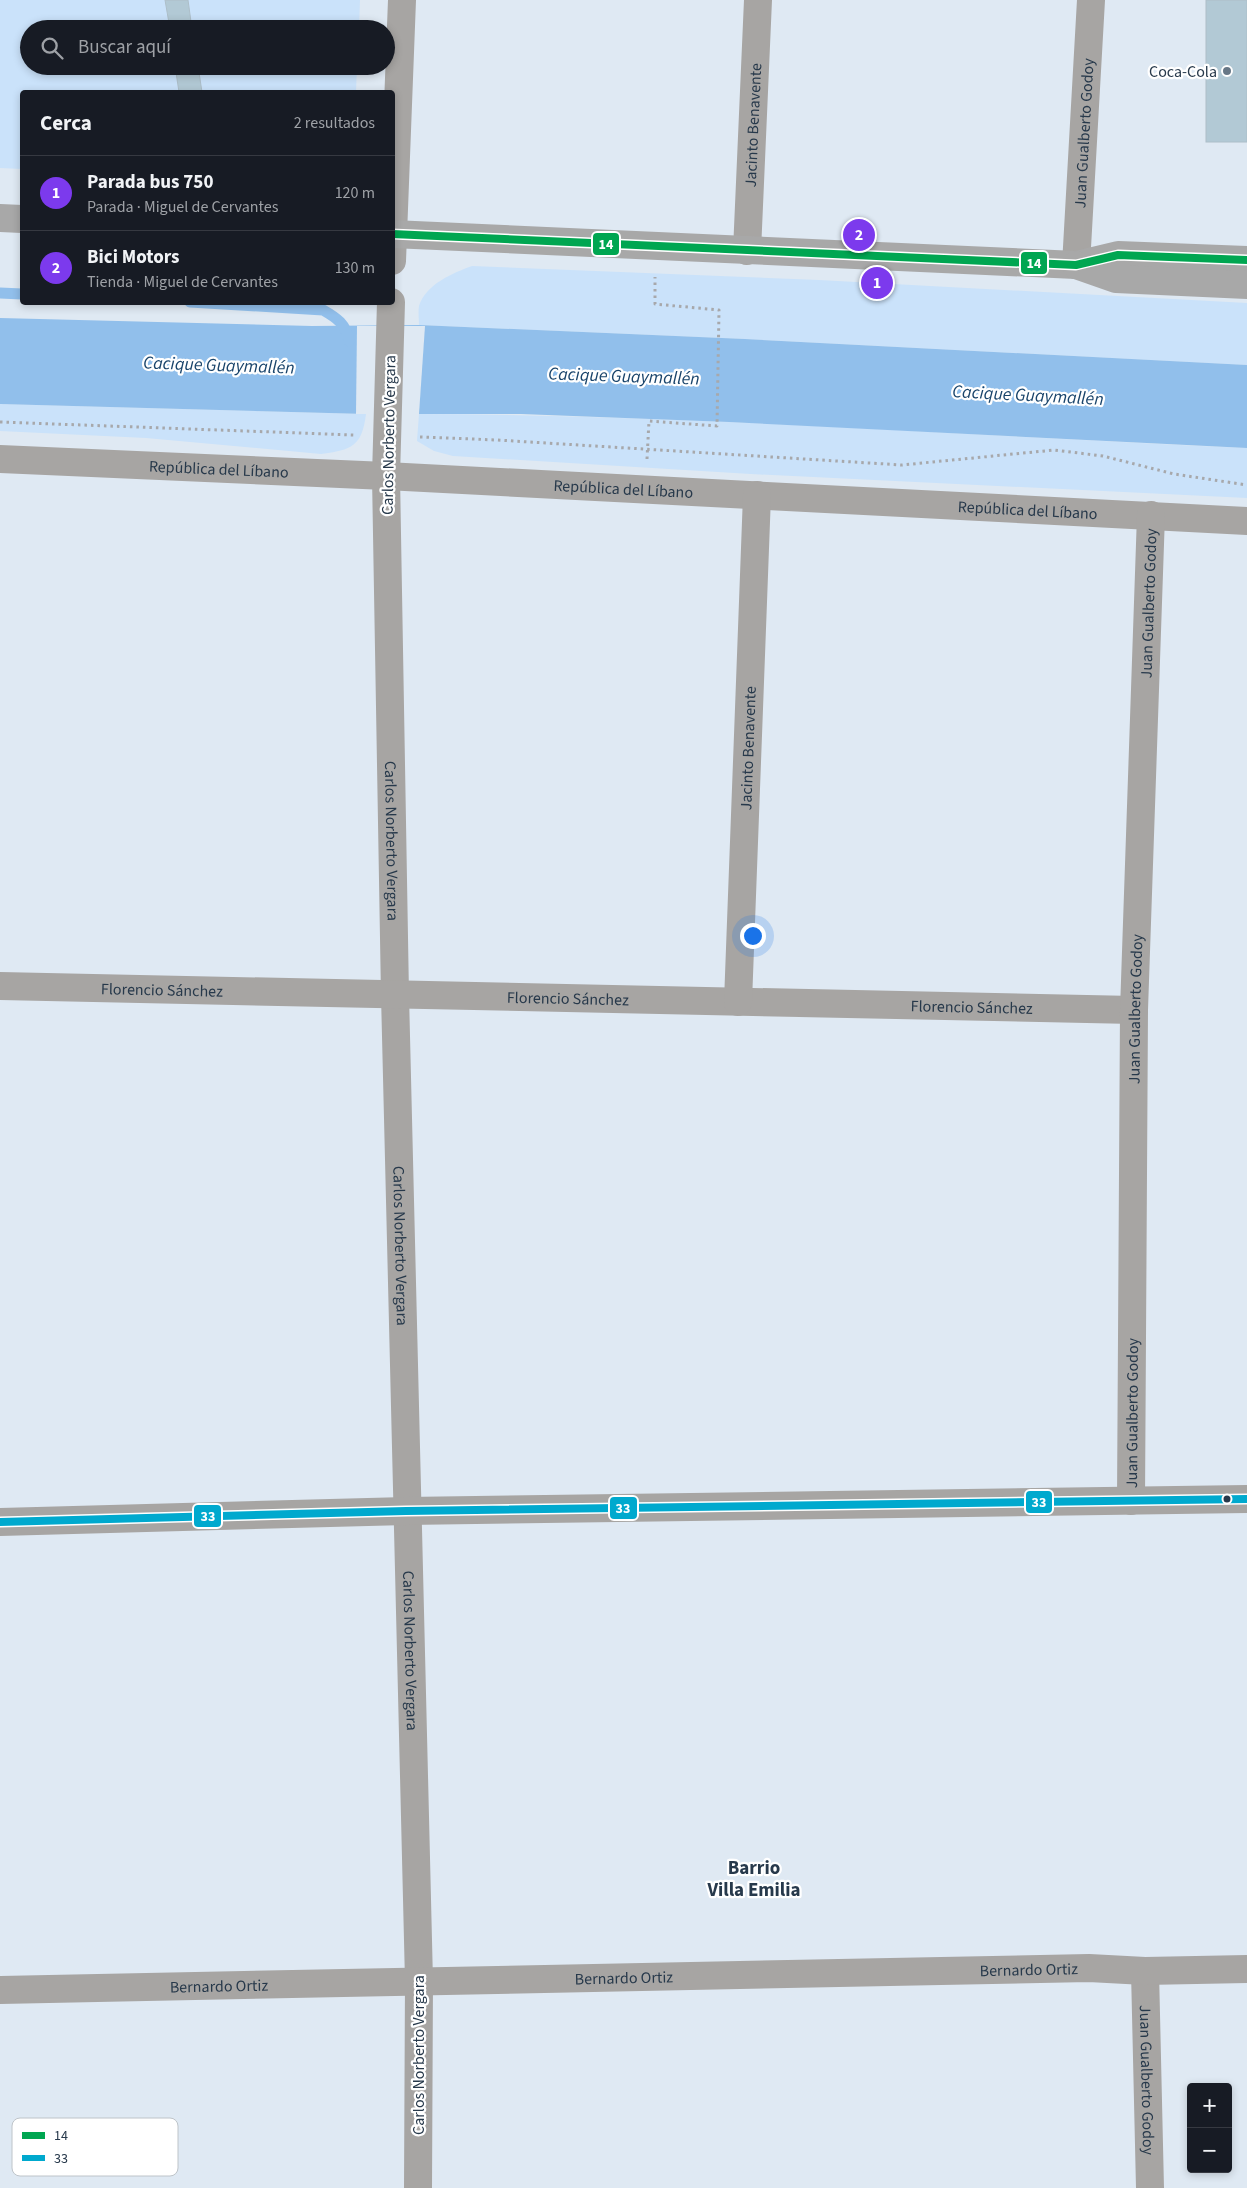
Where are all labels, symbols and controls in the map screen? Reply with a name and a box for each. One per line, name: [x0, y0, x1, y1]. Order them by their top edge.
search box: [20, 20, 395, 75]
icon: search: [38, 34, 66, 62]
text: Buscar aquí: [78, 34, 171, 61]
street label: Juan Gualberto Godoy: [1069, 57, 1100, 209]
place label: Coca-Cola: [1149, 61, 1217, 83]
street label: Jacinto Benavente: [740, 63, 767, 188]
marker: Coca-Cola: [1221, 65, 1233, 77]
text: Cerca: [40, 108, 92, 138]
text: 2 resultados: [294, 112, 375, 134]
text: Parada bus 750: [87, 169, 213, 196]
text: 1: [52, 182, 60, 204]
text: 120 m: [335, 182, 375, 204]
text: Parada · Miguel de Cervantes: [87, 196, 278, 218]
pin: 2: [843, 216, 875, 254]
line badge: 14: [592, 232, 620, 256]
text: 14: [599, 235, 614, 255]
text: Bici Motors: [87, 244, 180, 271]
line badge: 14: [1020, 251, 1048, 275]
text: 14: [1027, 254, 1042, 274]
text: 2: [52, 257, 60, 279]
text: 130 m: [335, 257, 375, 279]
pin: 1: [861, 264, 893, 302]
text: Tienda · Miguel de Cervantes: [87, 271, 278, 293]
water label: Cacique Guaymallén: [143, 350, 295, 381]
street label: Carlos Norberto Vergara: [377, 355, 401, 515]
water label: Cacique Guaymallén: [548, 361, 700, 392]
water label: Cacique Guaymallén: [952, 379, 1104, 412]
street label: República del Líbano: [148, 456, 289, 484]
street label: República del Líbano: [553, 475, 694, 504]
street label: República del Líbano: [957, 496, 1098, 525]
street label: Juan Gualberto Godoy: [1135, 527, 1163, 679]
street label: Jacinto Benavente: [735, 686, 762, 811]
street label: Carlos Norberto Vergara: [379, 761, 404, 921]
your location: [740, 923, 766, 949]
street label: Juan Gualberto Godoy: [1124, 933, 1149, 1084]
street label: Florencio Sánchez: [101, 978, 223, 1003]
street label: Florencio Sánchez: [507, 987, 629, 1011]
street label: Florencio Sánchez: [910, 995, 1033, 1020]
street label: Carlos Norberto Vergara: [387, 1166, 413, 1326]
street label: Juan Gualberto Godoy: [1121, 1337, 1144, 1488]
line badge: 33: [1025, 1490, 1053, 1514]
text: 33: [1032, 1493, 1046, 1513]
unlabelled marker: [1222, 1494, 1232, 1504]
line badge: 33: [609, 1496, 638, 1520]
text: 33: [616, 1499, 630, 1519]
line badge: 33: [193, 1504, 222, 1528]
text: 33: [201, 1507, 215, 1527]
street label: Carlos Norberto Vergara: [397, 1570, 423, 1731]
district label: Barrio Villa Emilia: [706, 1855, 801, 1904]
street label: Bernardo Ortiz: [979, 1958, 1078, 1982]
street label: Bernardo Ortiz: [575, 1966, 673, 1990]
street label: Bernardo Ortiz: [170, 1975, 269, 1999]
street label: Carlos Norberto Vergara: [408, 1975, 430, 2135]
street label: Juan Gualberto Godoy: [1134, 2005, 1159, 2156]
map controls: [1187, 2083, 1232, 2173]
button: +: [1187, 2083, 1232, 2128]
legend: [12, 2118, 178, 2176]
text: 14: [54, 2126, 68, 2146]
button: −: [1187, 2128, 1232, 2173]
text: 33: [54, 2149, 68, 2169]

